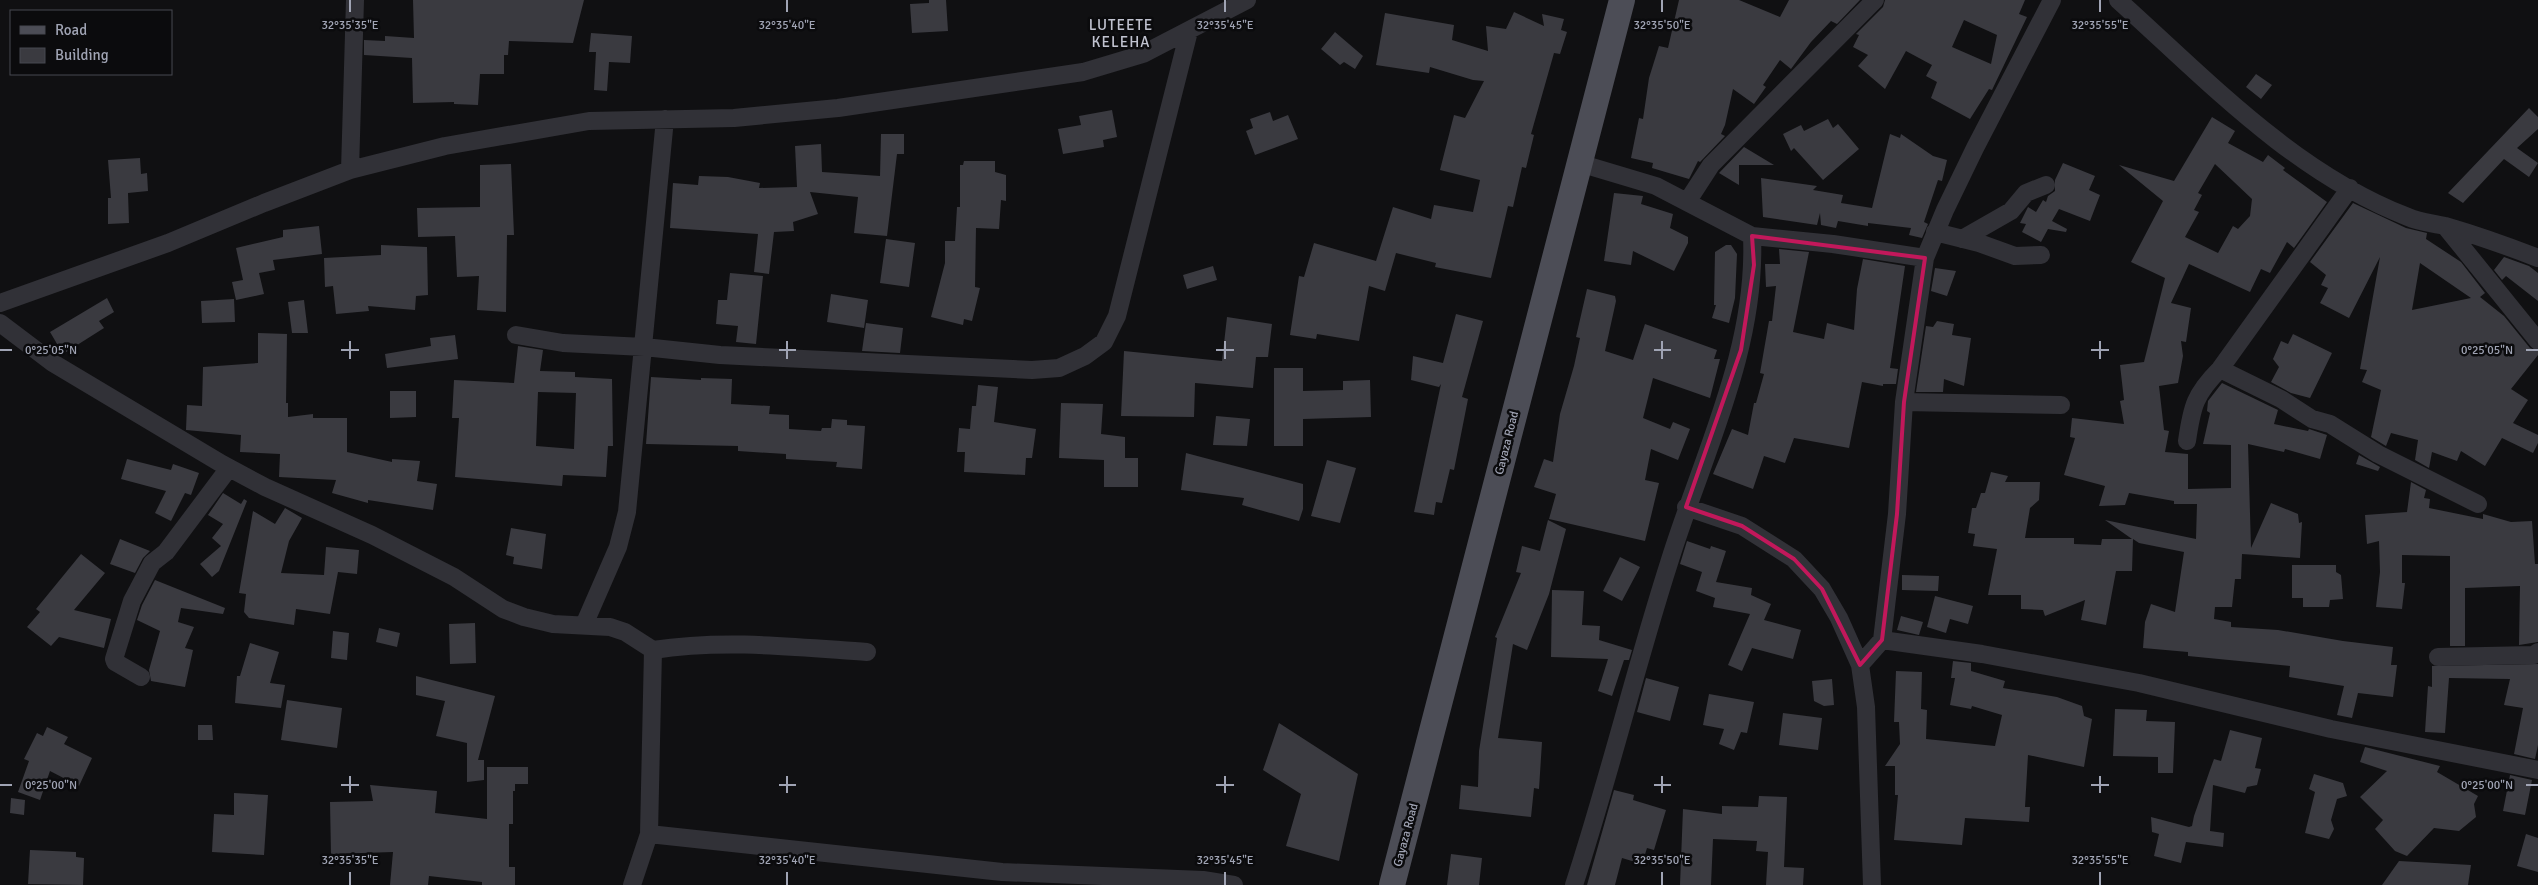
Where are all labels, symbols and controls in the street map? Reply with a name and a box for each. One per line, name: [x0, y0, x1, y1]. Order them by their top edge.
legend: [10, 10, 172, 75]
district label: LUTEETE KELEHA: [1089, 16, 1153, 51]
text: 32°35'35"E: [321, 18, 379, 33]
text: 32°35'40"E: [758, 18, 816, 33]
text: 32°35'45"E: [1196, 18, 1254, 33]
text: 32°35'50"E: [1633, 18, 1691, 33]
text: 32°35'55"E: [2071, 18, 2129, 33]
text: Road: [55, 21, 87, 39]
text: Building: [55, 46, 109, 64]
text: 0°25'05"N: [25, 343, 77, 358]
text: 0°25'05"N: [2461, 343, 2513, 358]
street label: Gayaza Road: [1492, 410, 1522, 476]
text: 0°25'00"N: [25, 778, 77, 793]
text: 0°25'00"N: [2461, 778, 2513, 793]
street label: Gayaza Road: [1390, 802, 1422, 868]
text: 32°35'35"E: [321, 853, 379, 868]
text: 32°35'40"E: [758, 853, 816, 868]
text: 32°35'45"E: [1196, 853, 1254, 868]
text: 32°35'50"E: [1633, 853, 1691, 868]
text: 32°35'55"E: [2071, 853, 2129, 868]

